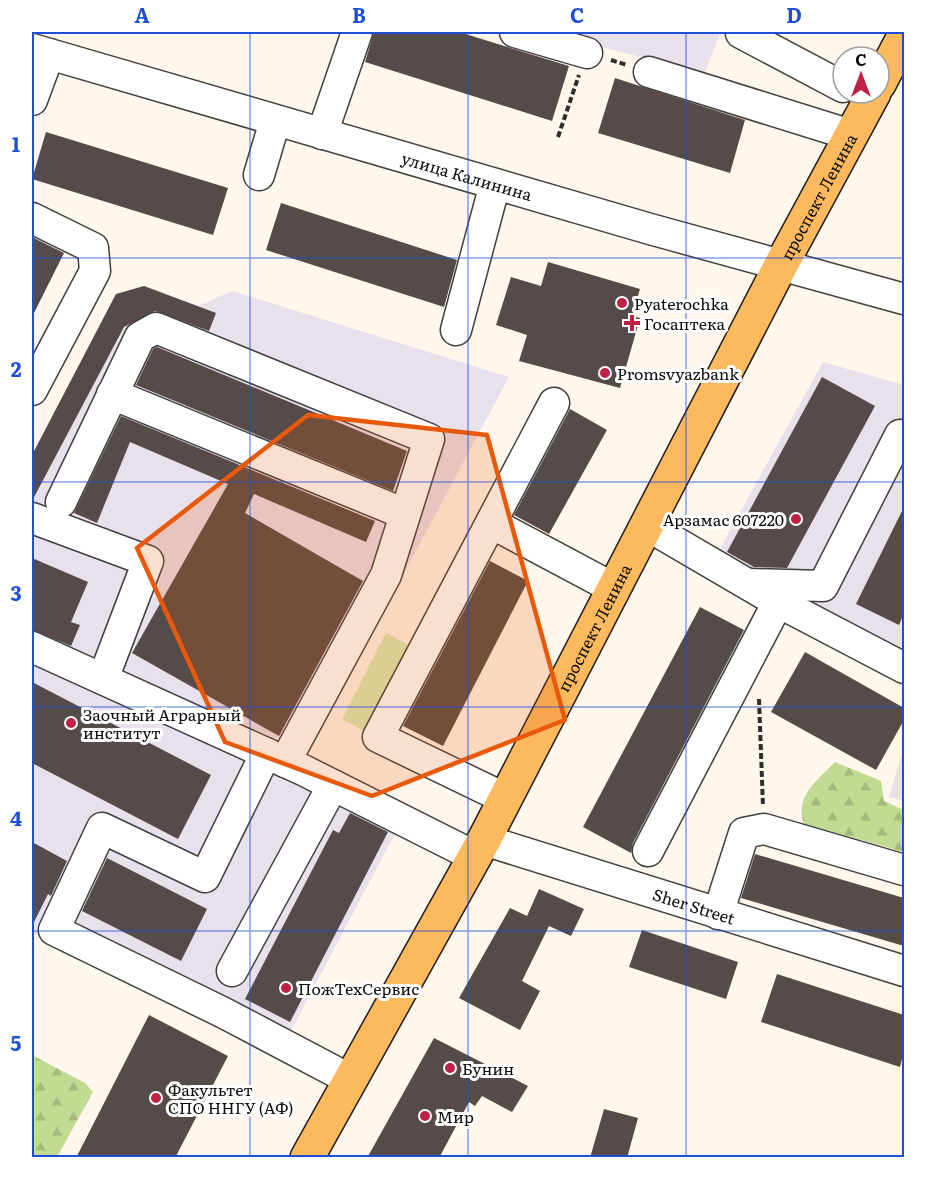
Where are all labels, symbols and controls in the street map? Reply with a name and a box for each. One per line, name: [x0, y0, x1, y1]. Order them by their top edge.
text: A: [134, 0, 150, 29]
text: B: [352, 0, 366, 29]
text: C: [570, 0, 584, 29]
text: D: [786, 0, 802, 29]
north arrow: [831, 45, 891, 105]
text: С: [855, 47, 867, 71]
text: 1: [12, 128, 20, 158]
street label: проспект Ленина: [774, 128, 862, 264]
street label: улица Калинина: [399, 145, 535, 206]
place label: Pyaterochka: [634, 291, 729, 315]
marker: Pyaterochka: [615, 296, 629, 310]
place label: Госаптека: [644, 311, 726, 335]
marker: Госаптека: [625, 316, 639, 330]
text: 2: [11, 353, 22, 383]
place label: Promsvyazbank: [617, 361, 739, 385]
marker: Promsvyazbank: [598, 366, 612, 380]
place label: Арзамас 607220: [663, 507, 784, 531]
marker: Арзамас 607220: [789, 512, 803, 526]
street label: проспект Ленина: [551, 559, 637, 696]
text: 3: [10, 577, 22, 607]
place label: Заочный Аграрный институт: [83, 702, 241, 744]
marker: Заочный Аграрный институт: [64, 716, 78, 730]
text: 4: [10, 802, 22, 832]
street label: Sher Street: [650, 881, 739, 930]
place label: ПожТехСервис: [298, 976, 419, 1000]
marker: ПожТехСервис: [279, 981, 293, 995]
text: 5: [11, 1027, 22, 1057]
place label: Бунин: [462, 1056, 514, 1080]
marker: Бунин: [443, 1061, 457, 1075]
place label: Факультет СПО ННГУ (АФ): [168, 1077, 294, 1119]
marker: Факультет СПО ННГУ (АФ): [149, 1091, 163, 1105]
place label: Мир: [437, 1104, 474, 1128]
marker: Мир: [418, 1109, 432, 1123]

